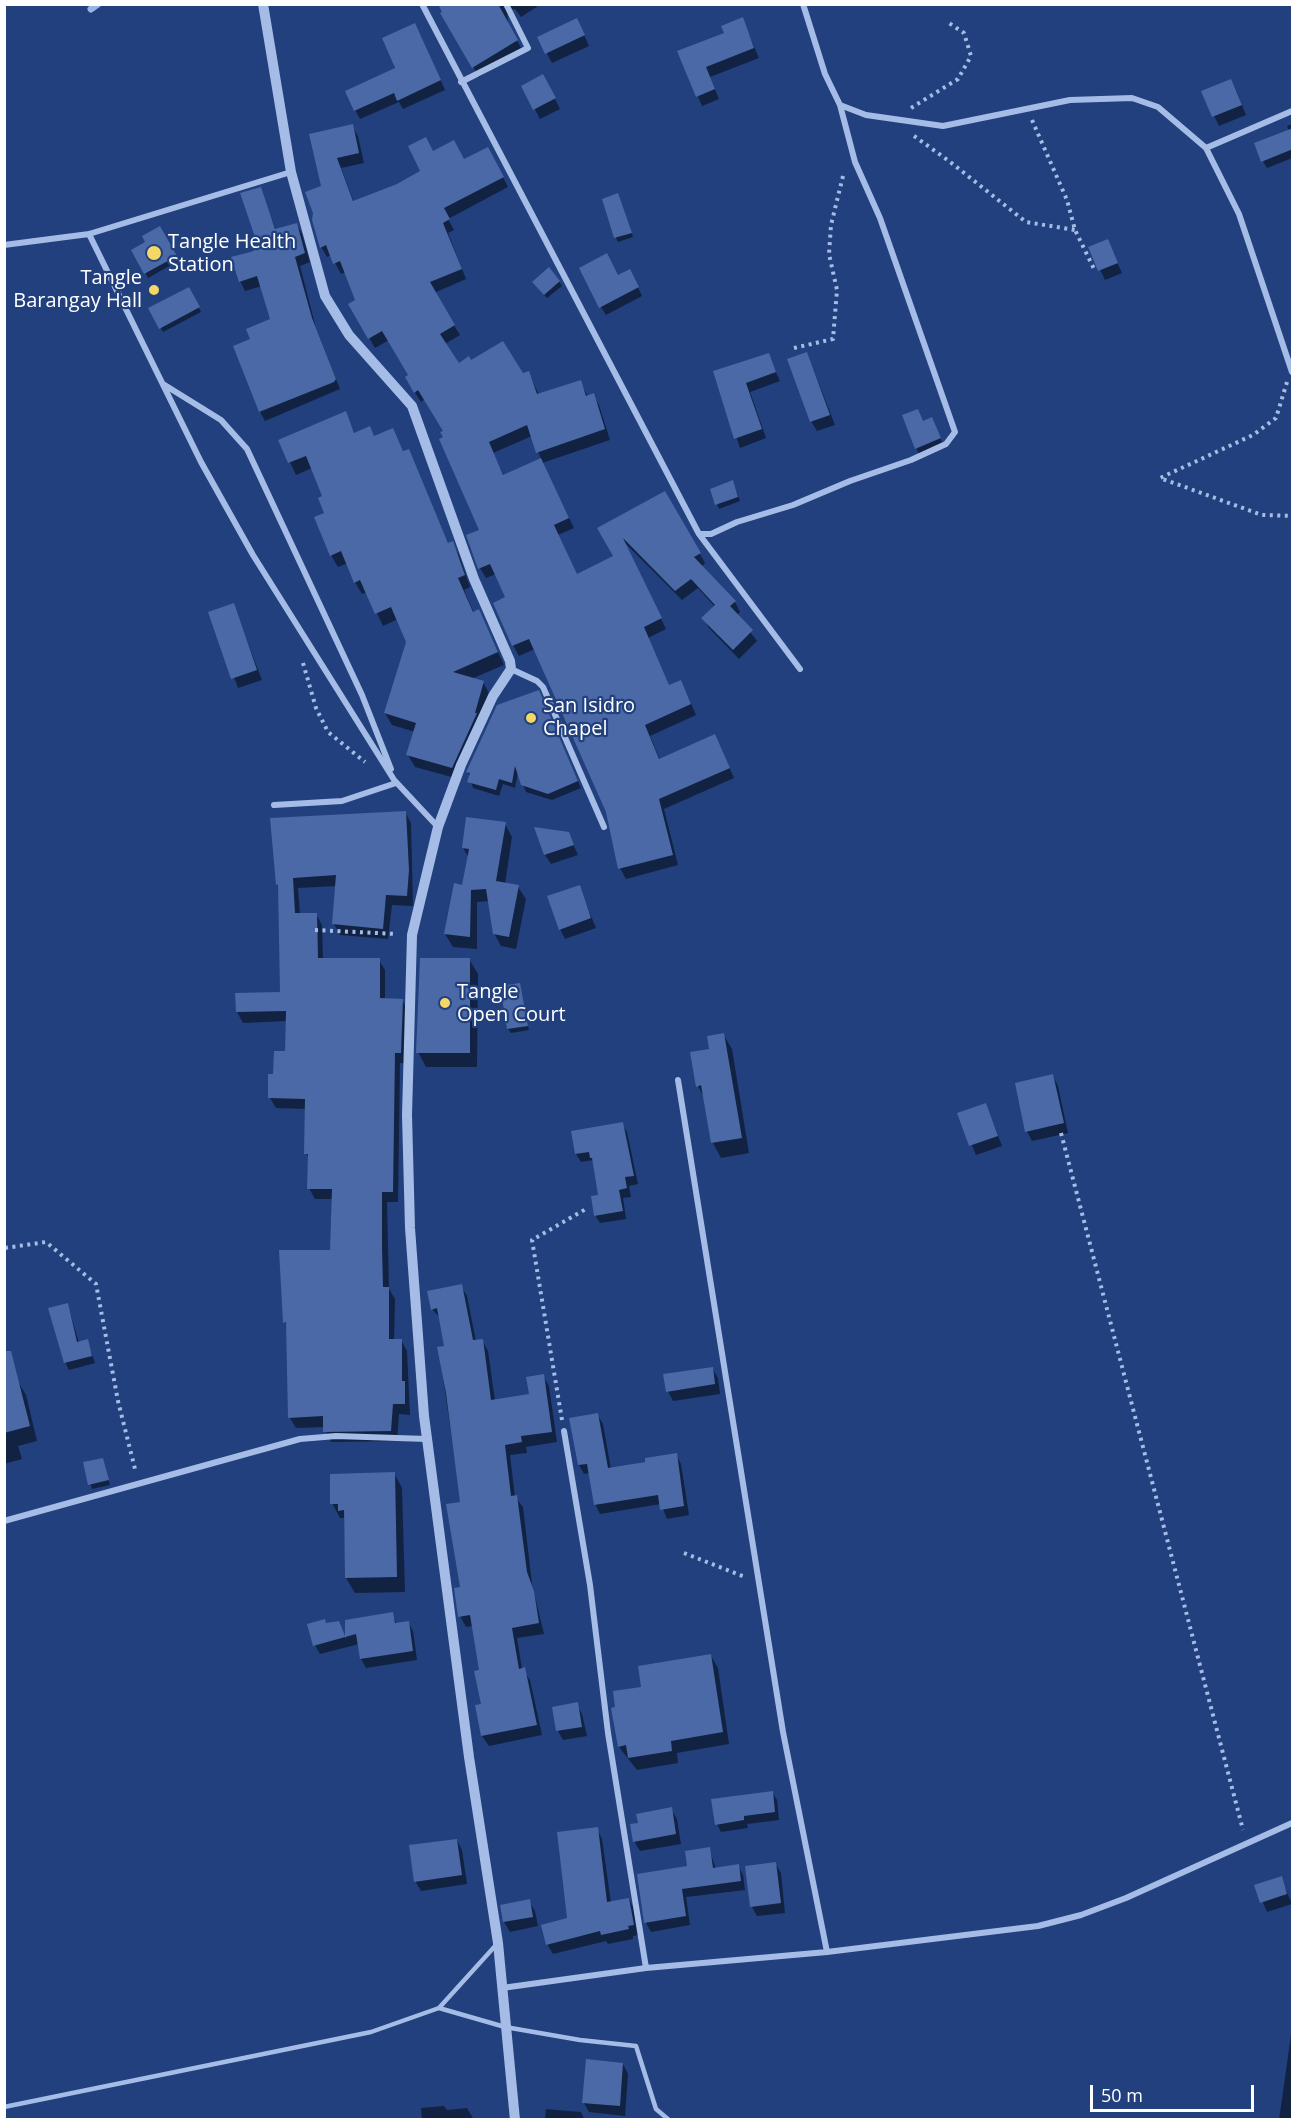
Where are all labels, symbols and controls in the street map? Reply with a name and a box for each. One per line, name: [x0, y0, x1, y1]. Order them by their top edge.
place label: Tangle Health Station: [168, 230, 296, 277]
marker: Tangle Health Station: [145, 244, 163, 262]
place label: Tangle Barangay Hall: [13, 266, 142, 313]
marker: Tangle Barangay Hall: [147, 283, 161, 297]
place label: San Isidro Chapel: [543, 694, 635, 741]
marker: San Isidro Chapel: [524, 711, 538, 725]
place label: Tangle Open Court: [457, 980, 566, 1027]
marker: Tangle Open Court: [438, 996, 452, 1010]
scale bar: [1093, 2073, 1256, 2111]
text: 50 m: [1101, 2083, 1143, 2107]

